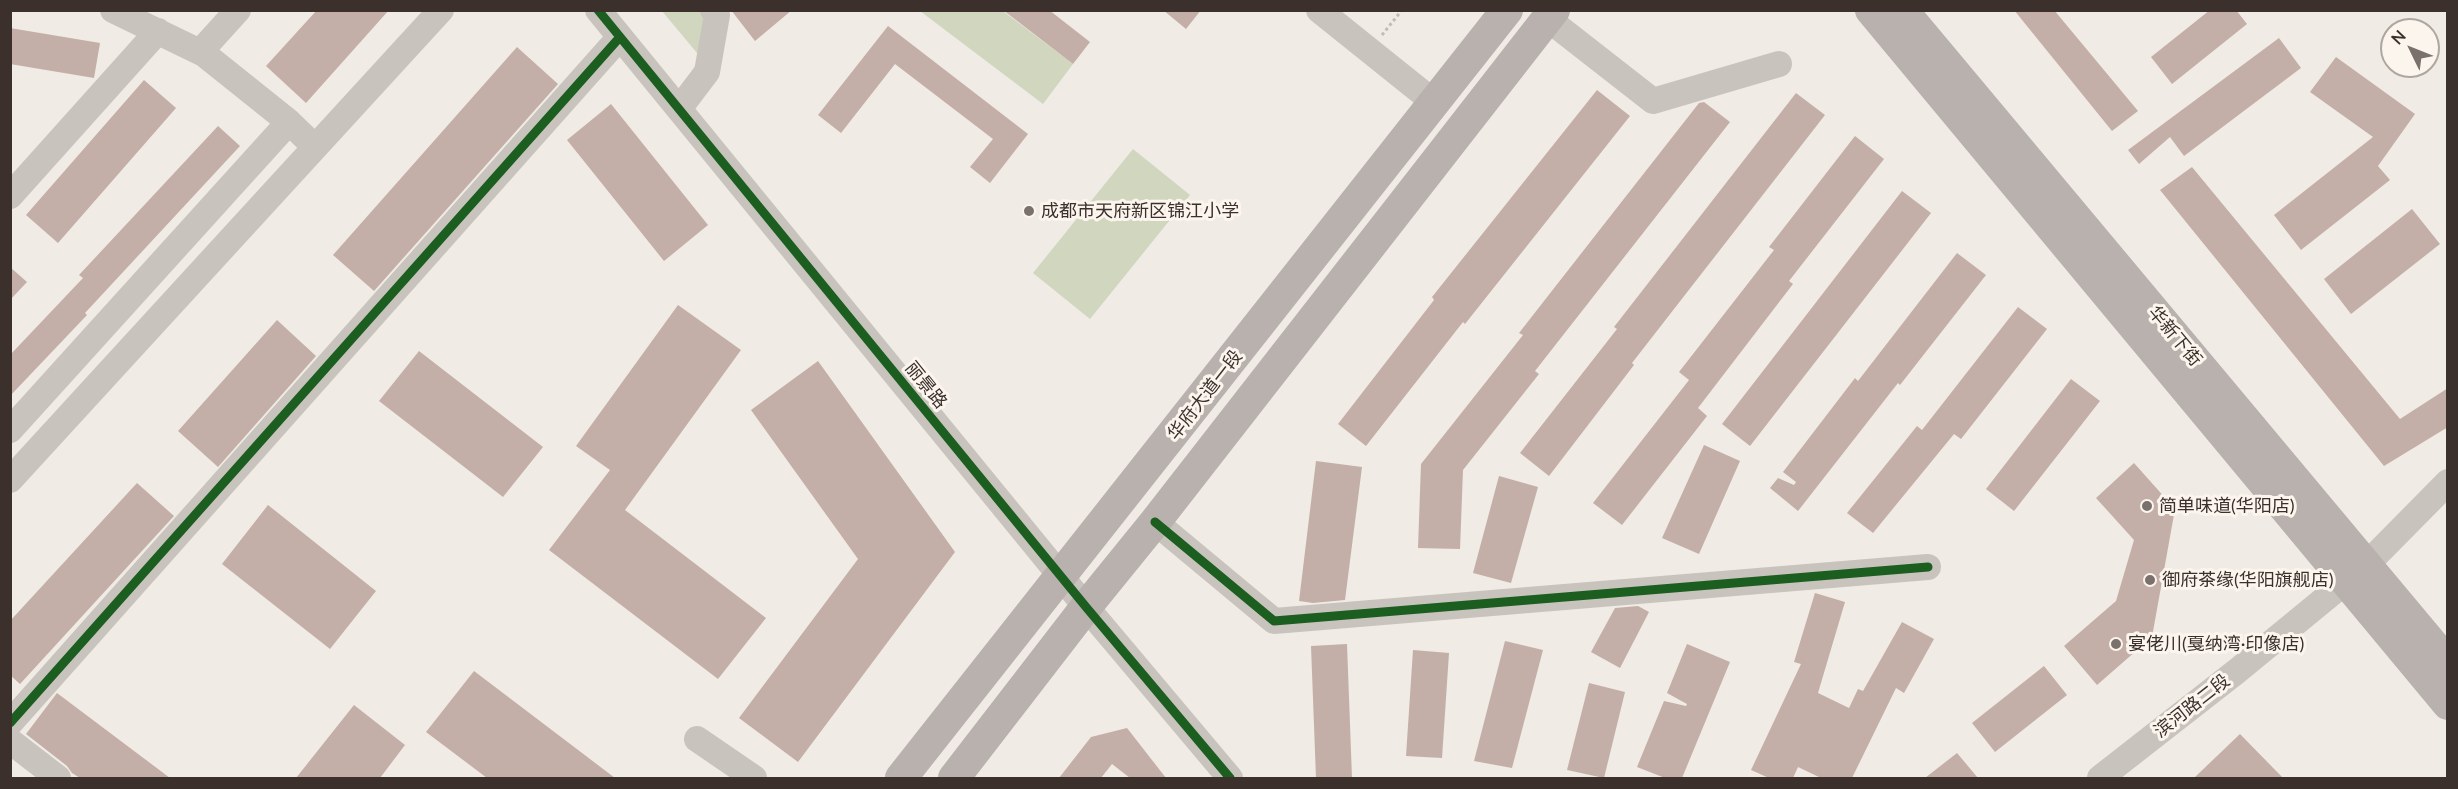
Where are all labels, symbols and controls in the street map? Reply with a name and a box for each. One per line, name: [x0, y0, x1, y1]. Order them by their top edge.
north arrow: [2380, 18, 2440, 78]
text: N: [2387, 26, 2409, 48]
place label: 成都市天府新区锦江小学: [1041, 200, 1239, 222]
marker: 成都市天府新区锦江小学: [1022, 204, 1036, 218]
street label: 华新下街: [2144, 301, 2206, 371]
street label: 华府大道一段: [1163, 346, 1247, 444]
street label: 丽景路: [901, 357, 951, 413]
place label: 简单味道(华阳店): [2159, 495, 2295, 517]
marker: 简单味道(华阳店): [2140, 499, 2154, 513]
place label: 御府茶缘(华阳旗舰店): [2162, 569, 2334, 591]
marker: 御府茶缘(华阳旗舰店): [2143, 573, 2157, 587]
place label: 宴佬川(戛纳湾·印像店): [2128, 633, 2304, 655]
marker: 宴佬川(戛纳湾·印像店): [2109, 637, 2123, 651]
street label: 滨河路二段: [2150, 670, 2234, 742]

